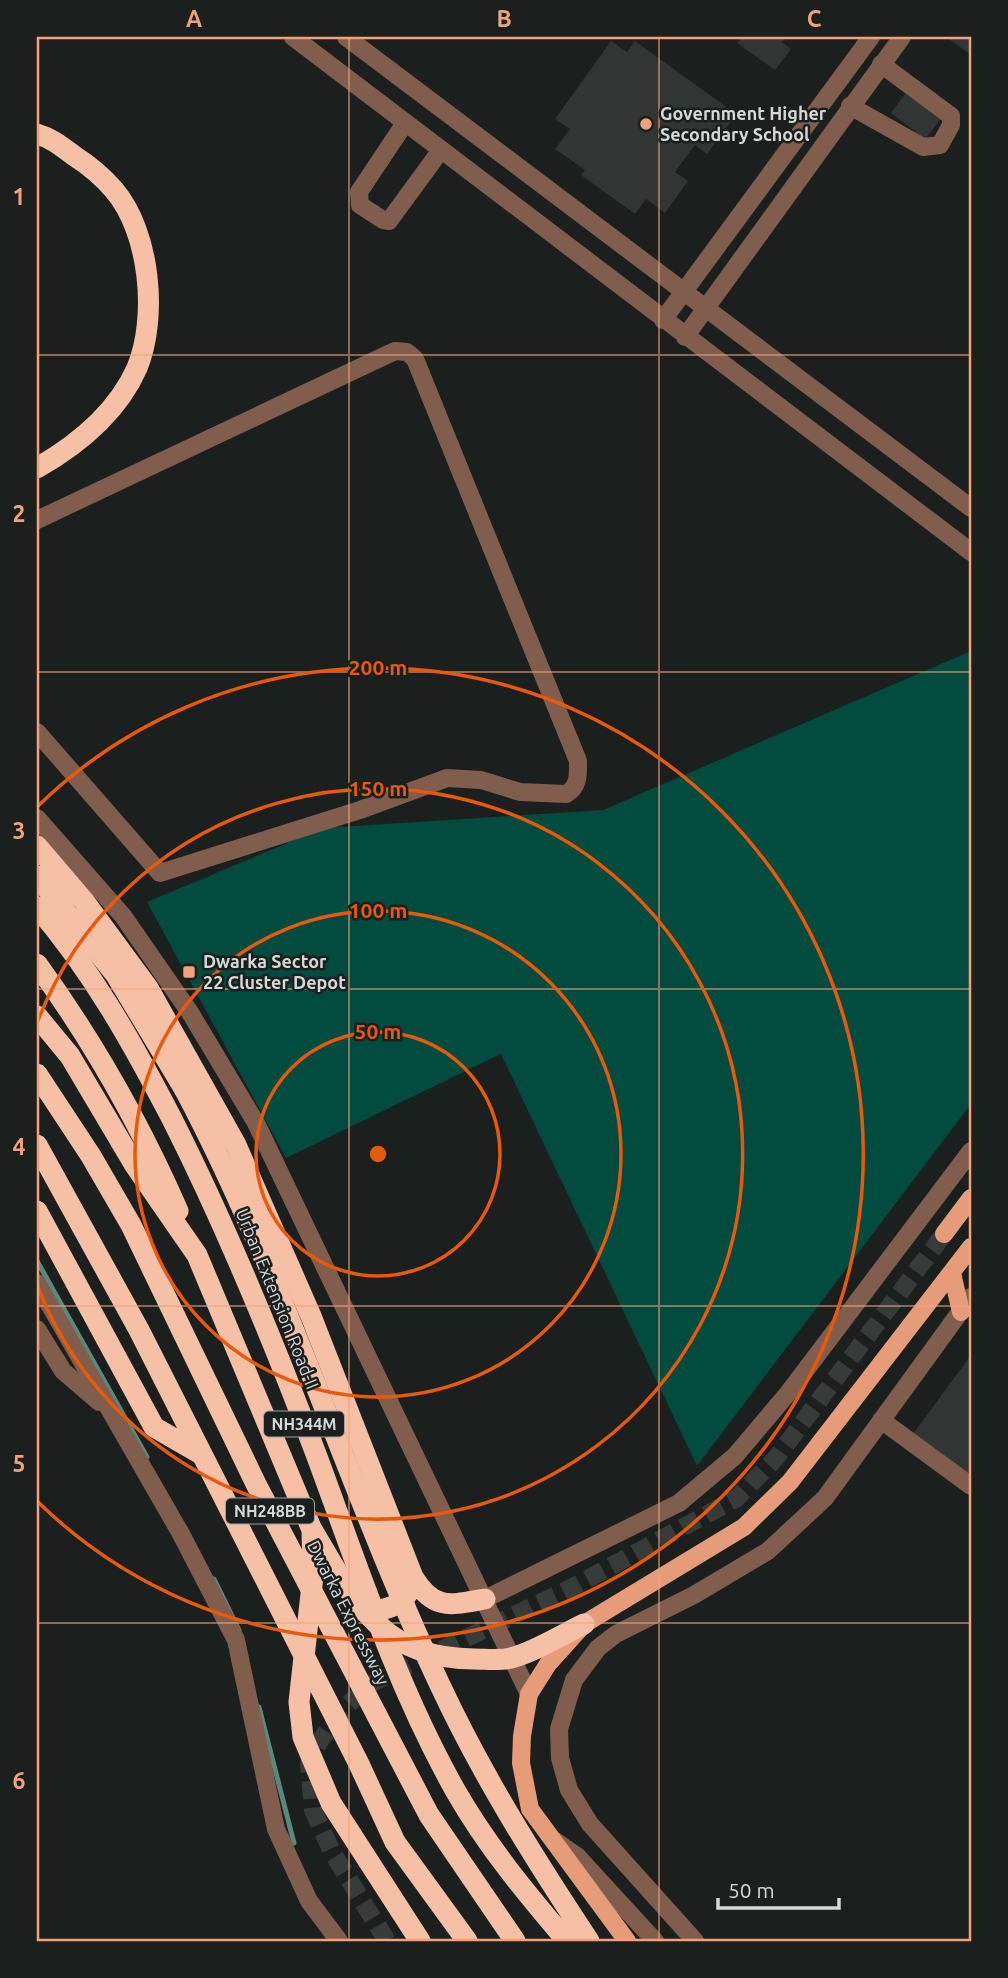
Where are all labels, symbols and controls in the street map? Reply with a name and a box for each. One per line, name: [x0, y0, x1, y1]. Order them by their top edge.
text: A: [186, 6, 202, 31]
text: B: [496, 6, 512, 31]
text: C: [807, 6, 822, 31]
place label: Government Higher Secondary School: [660, 103, 827, 144]
marker: Government Higher Secondary School: [638, 116, 654, 132]
text: 1: [13, 184, 25, 209]
text: 2: [13, 501, 25, 526]
text: 200 m: [349, 655, 407, 679]
text: 150 m: [349, 776, 407, 800]
text: 3: [13, 818, 25, 843]
text: 100 m: [349, 898, 407, 922]
place label: Dwarka Sector 22 Cluster Depot: [203, 951, 346, 992]
marker: Dwarka Sector 22 Cluster Depot: [181, 964, 197, 980]
text: 50 m: [355, 1019, 401, 1043]
text: 4: [13, 1134, 26, 1159]
centre of rings: [366, 1142, 390, 1166]
street label: Urban Extension Road-II: [233, 1205, 323, 1392]
road number: NH344M: [264, 1412, 344, 1436]
text: 5: [13, 1451, 25, 1476]
road number: NH248BB: [226, 1498, 314, 1524]
street label: Dwarka Expressway: [304, 1537, 394, 1688]
text: 6: [13, 1768, 26, 1793]
scale bar: [718, 1866, 838, 1910]
text: 50 m: [728, 1878, 775, 1902]

